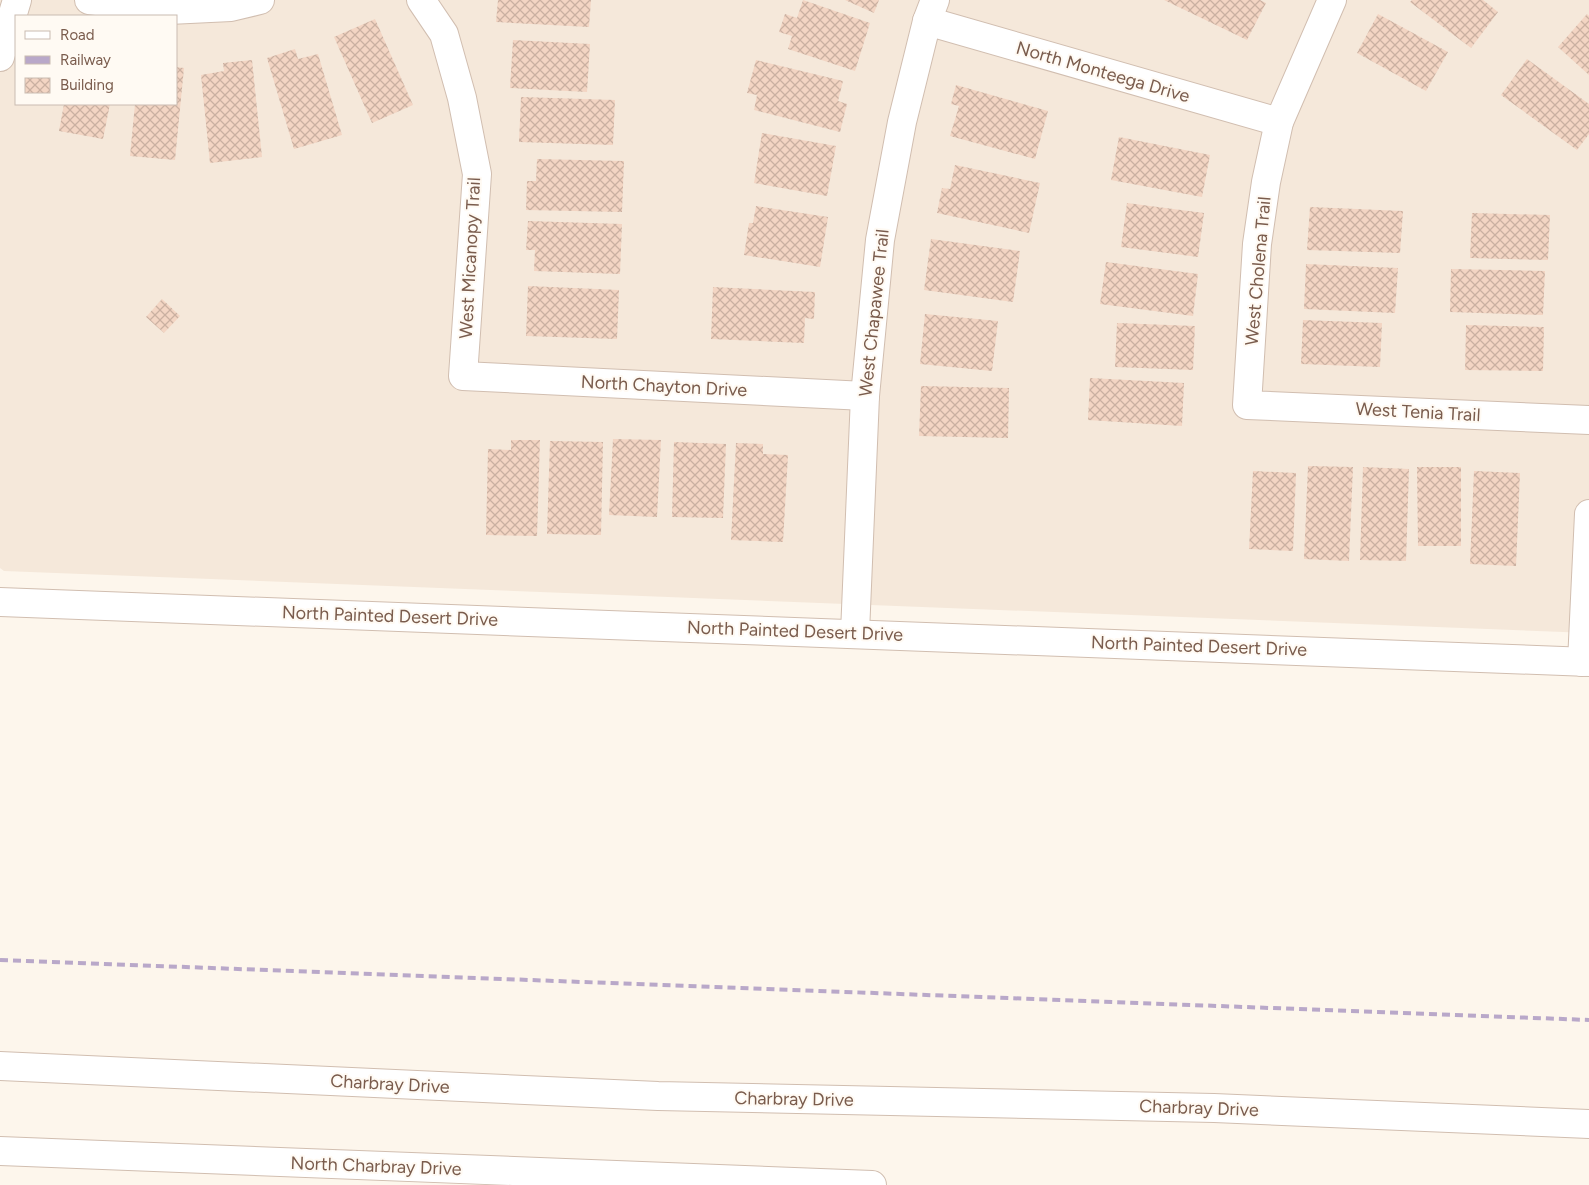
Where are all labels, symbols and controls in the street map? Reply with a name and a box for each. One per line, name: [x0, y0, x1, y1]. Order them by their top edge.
legend: [15, 15, 178, 105]
text: Road: [60, 26, 95, 44]
street label: North Monteega Drive: [1014, 37, 1193, 107]
text: Railway: [60, 51, 111, 69]
text: Building: [60, 76, 114, 94]
street label: West Micanopy Trail: [455, 177, 485, 339]
street label: West Cholena Trail: [1241, 196, 1275, 346]
street label: West Chapawee Trail: [854, 228, 894, 398]
street label: North Chayton Drive: [580, 371, 748, 401]
street label: West Tenia Trail: [1355, 398, 1481, 426]
street label: North Painted Desert Drive: [282, 601, 499, 631]
street label: North Painted Desert Drive: [687, 616, 904, 646]
street label: North Painted Desert Drive: [1091, 631, 1308, 661]
street label: Charbray Drive: [330, 1070, 450, 1098]
street label: Charbray Drive: [734, 1087, 854, 1111]
street label: Charbray Drive: [1139, 1095, 1259, 1121]
street label: North Charbray Drive: [290, 1152, 462, 1180]

